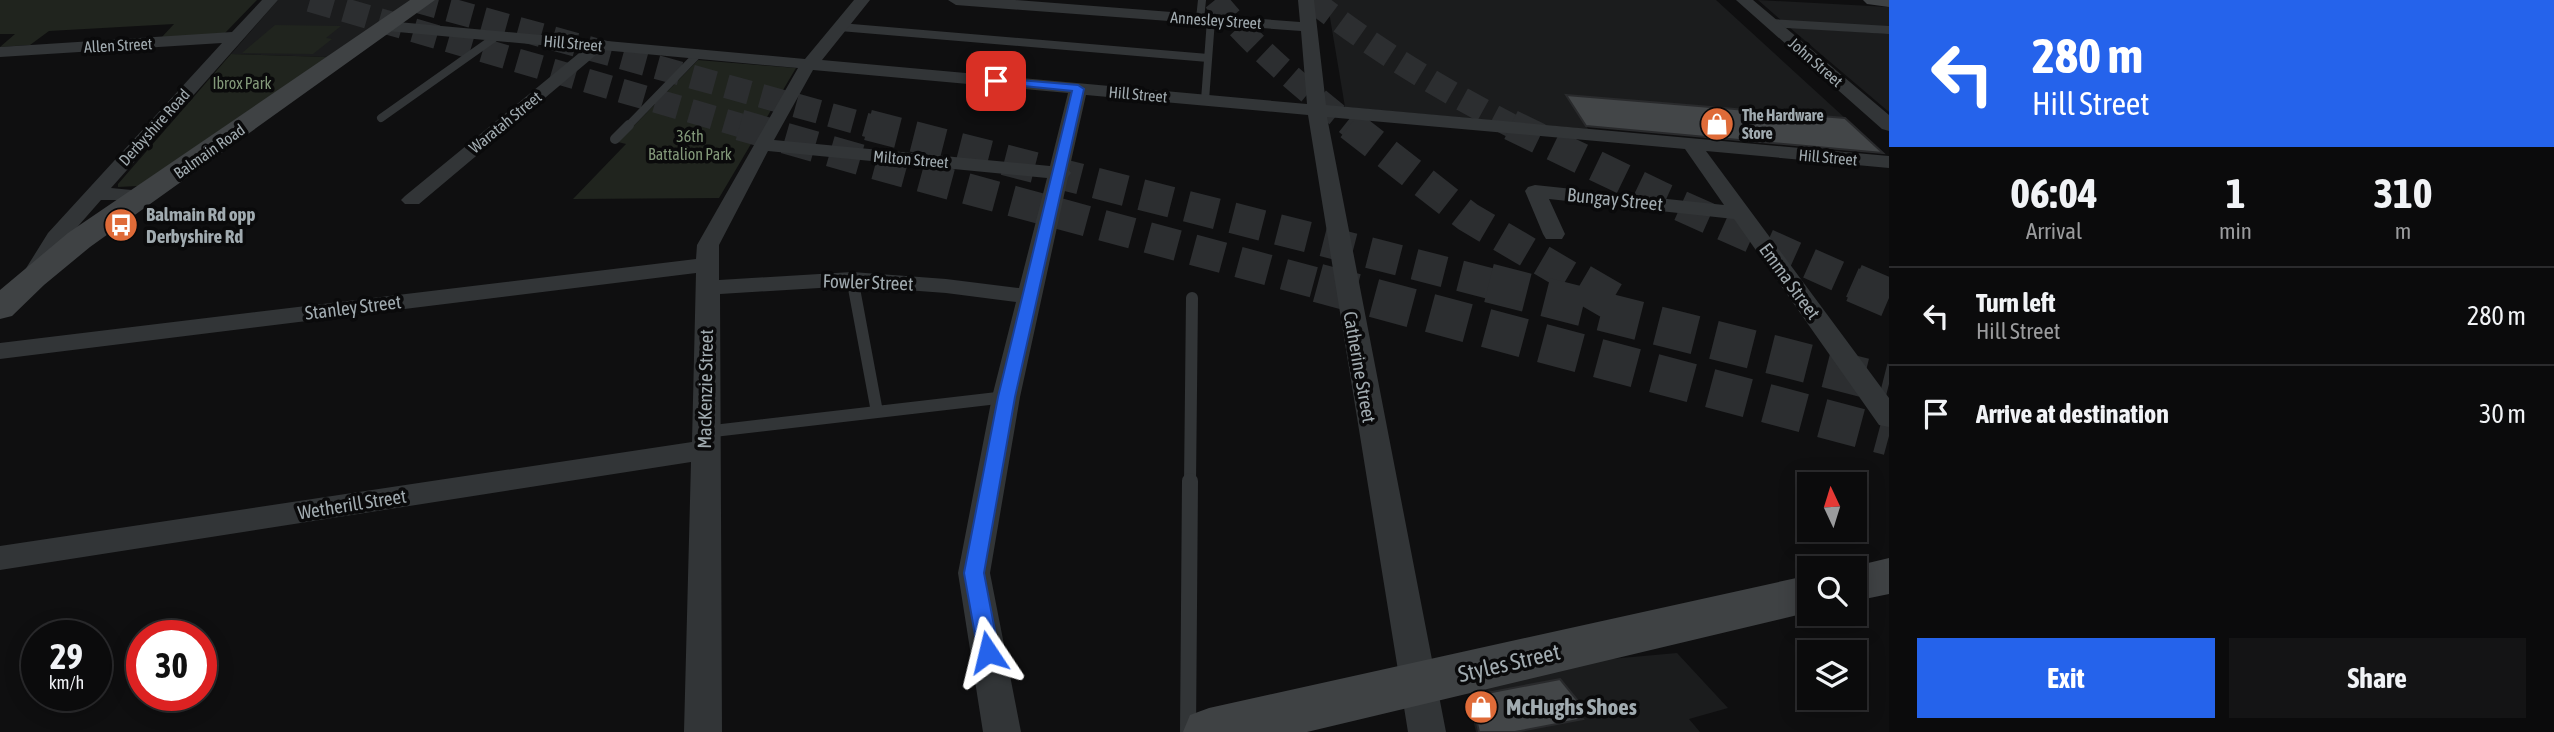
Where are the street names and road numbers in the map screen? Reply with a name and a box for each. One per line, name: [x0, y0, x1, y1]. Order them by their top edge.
street label: Annesley Street: [1170, 8, 1263, 33]
street label: Hill Street: [543, 31, 603, 55]
street label: Allen Street: [83, 34, 153, 56]
street label: John Street: [1785, 34, 1847, 91]
street label: Hill Street: [1108, 82, 1168, 106]
street label: Derbyshire Road: [115, 85, 194, 170]
street label: Waratah Street: [465, 87, 545, 157]
street label: Balmain Road: [170, 120, 248, 182]
street label: Hill Street: [1798, 145, 1858, 169]
street label: Milton Street: [873, 147, 950, 171]
street label: Bungay Street: [1566, 183, 1664, 215]
street label: Emma Street: [1755, 239, 1825, 323]
street label: Fowler Street: [822, 269, 914, 295]
street label: Stanley Street: [304, 290, 402, 324]
street label: Catherine Street: [1339, 310, 1381, 424]
street label: MacKenzie Street: [693, 329, 717, 449]
street label: Wetherill Street: [296, 485, 408, 523]
street label: Styles Street: [1455, 639, 1563, 687]

